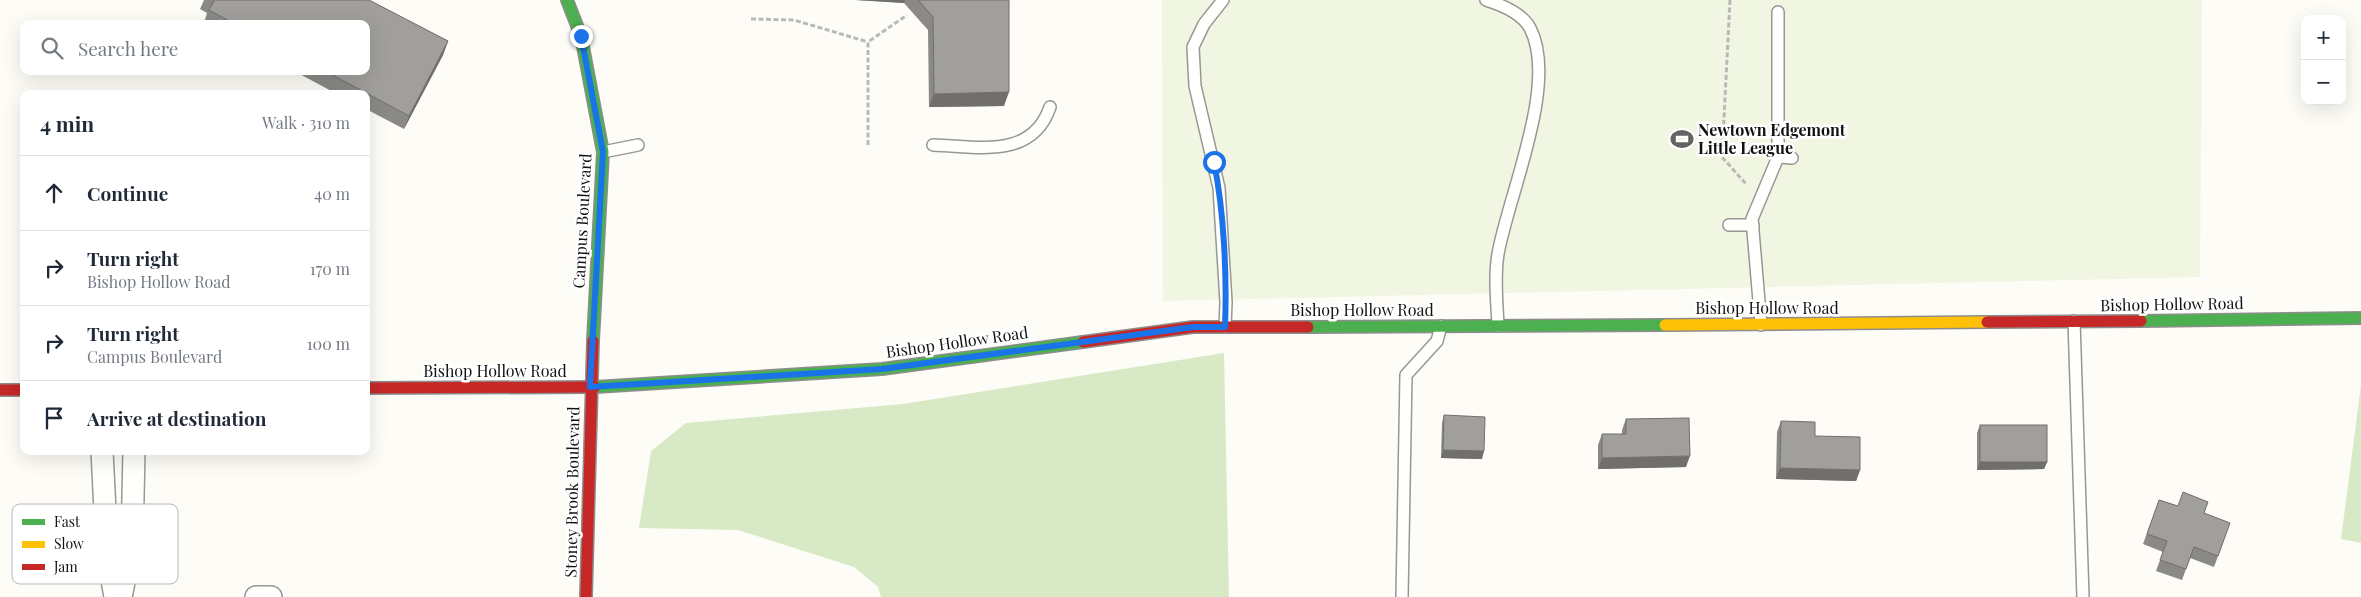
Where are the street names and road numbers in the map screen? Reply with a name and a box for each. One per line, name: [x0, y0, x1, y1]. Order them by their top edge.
street label: Campus Boulevard: [567, 153, 596, 289]
street label: Bishop Hollow Road: [2100, 292, 2244, 315]
street label: Bishop Hollow Road: [1695, 297, 1839, 318]
street label: Bishop Hollow Road: [1290, 299, 1434, 320]
street label: Bishop Hollow Road: [884, 321, 1029, 362]
street label: Bishop Hollow Road: [423, 360, 567, 381]
street label: Stoney Brook Boulevard: [560, 406, 583, 578]

